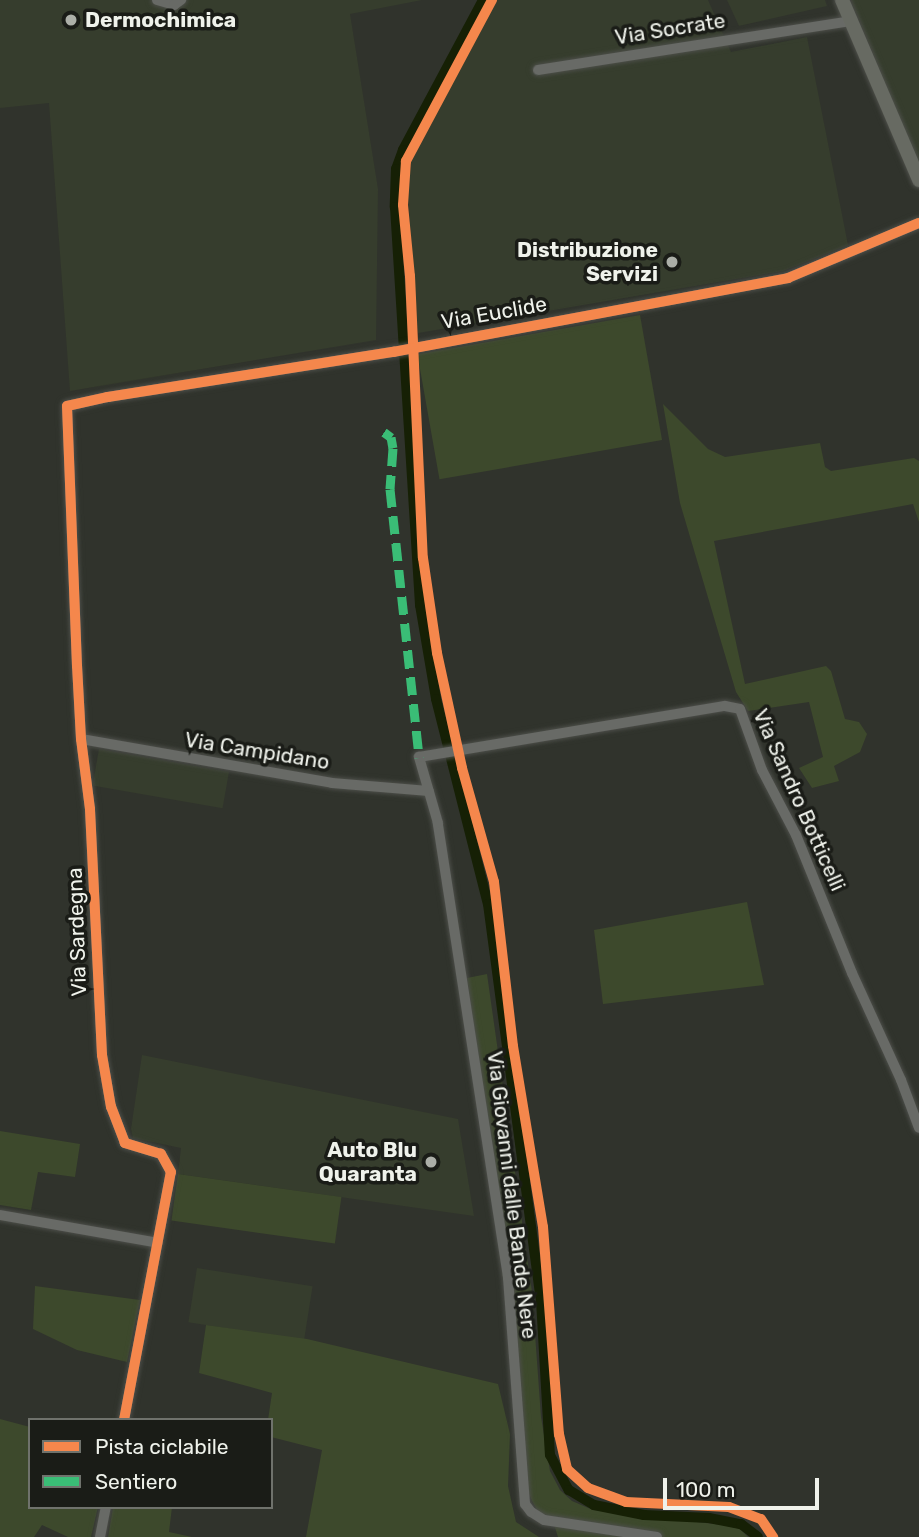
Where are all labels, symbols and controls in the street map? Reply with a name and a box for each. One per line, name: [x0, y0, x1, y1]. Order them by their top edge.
place label: Dermochimica: [85, 7, 236, 33]
street label: Via Socrate: [613, 8, 727, 50]
marker: Dermochimica: [63, 12, 79, 28]
place label: Distribuzione Servizi: [517, 237, 658, 287]
marker: Distribuzione Servizi: [664, 254, 680, 270]
street label: Via Euclide: [439, 291, 549, 335]
street label: Via Sandro Botticelli: [748, 705, 850, 895]
street label: Via Campidano: [183, 727, 331, 775]
street label: Via Sardegna: [62, 867, 92, 997]
street label: Via Giovanni dalle Bande Nere: [482, 1050, 542, 1340]
place label: Auto Blu Quaranta: [319, 1137, 417, 1187]
marker: Auto Blu Quaranta: [423, 1154, 439, 1170]
legend: [28, 1418, 273, 1509]
text: Pista ciclabile: [95, 1434, 229, 1459]
scale bar: [667, 1464, 823, 1508]
text: Sentiero: [95, 1469, 177, 1494]
text: 100 m: [676, 1477, 735, 1502]

